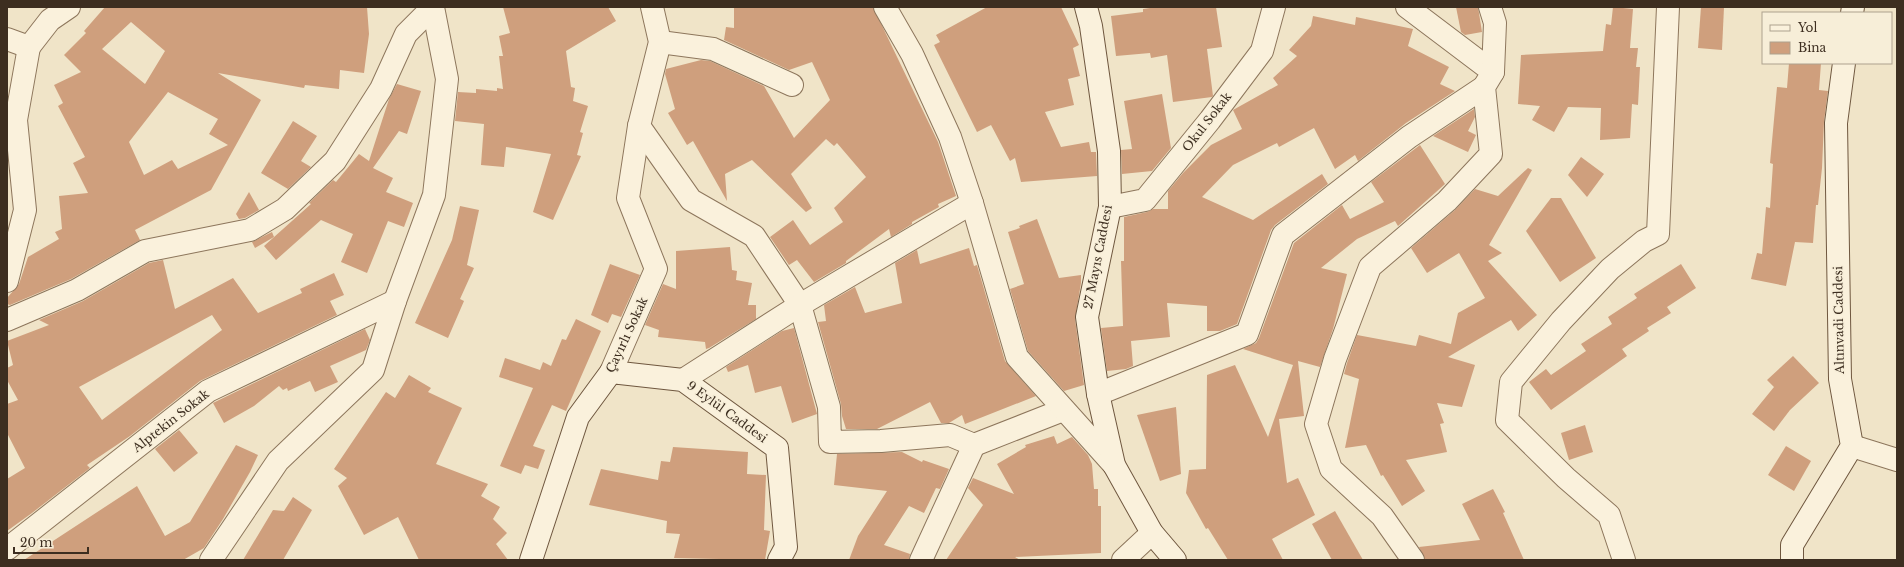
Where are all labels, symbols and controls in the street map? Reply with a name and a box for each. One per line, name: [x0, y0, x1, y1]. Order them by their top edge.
legend: [1762, 12, 1892, 64]
text: Yol: [1797, 20, 1817, 35]
text: Bina: [1798, 40, 1827, 55]
street label: Okul Sokak: [1179, 89, 1235, 154]
street label: 27 Mayıs Caddesi: [1080, 204, 1115, 310]
street label: Altınvadi Caddesi: [1830, 266, 1847, 375]
street label: Çayırlı Sokak: [602, 294, 651, 375]
street label: 9 Eylül Caddesi: [684, 377, 770, 446]
street label: Alptekin Sokak: [129, 386, 212, 456]
scale bar: [14, 529, 88, 555]
text: 20 m: [20, 535, 52, 550]

